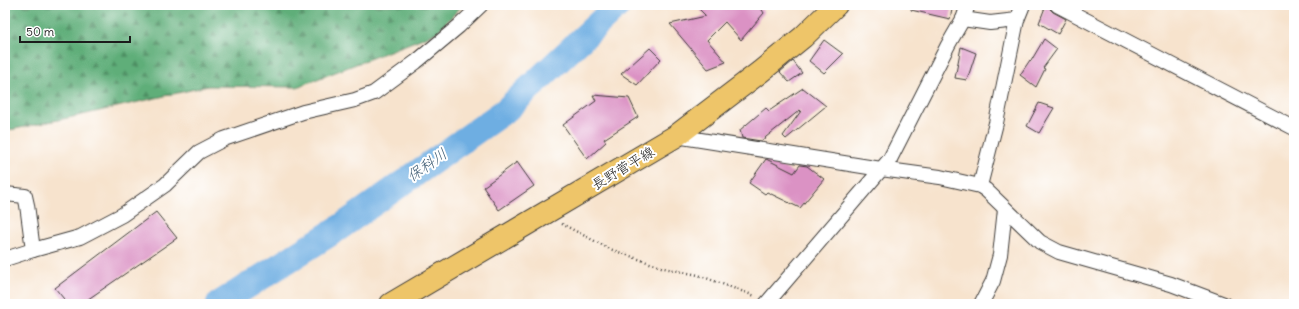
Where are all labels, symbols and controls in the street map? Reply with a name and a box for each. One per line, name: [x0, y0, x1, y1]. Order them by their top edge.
scale bar: [20, 18, 130, 44]
text: 50 m: [26, 24, 55, 39]
street label: 長野菅平線: [588, 142, 658, 194]
water label: 保科川: [403, 144, 451, 185]

